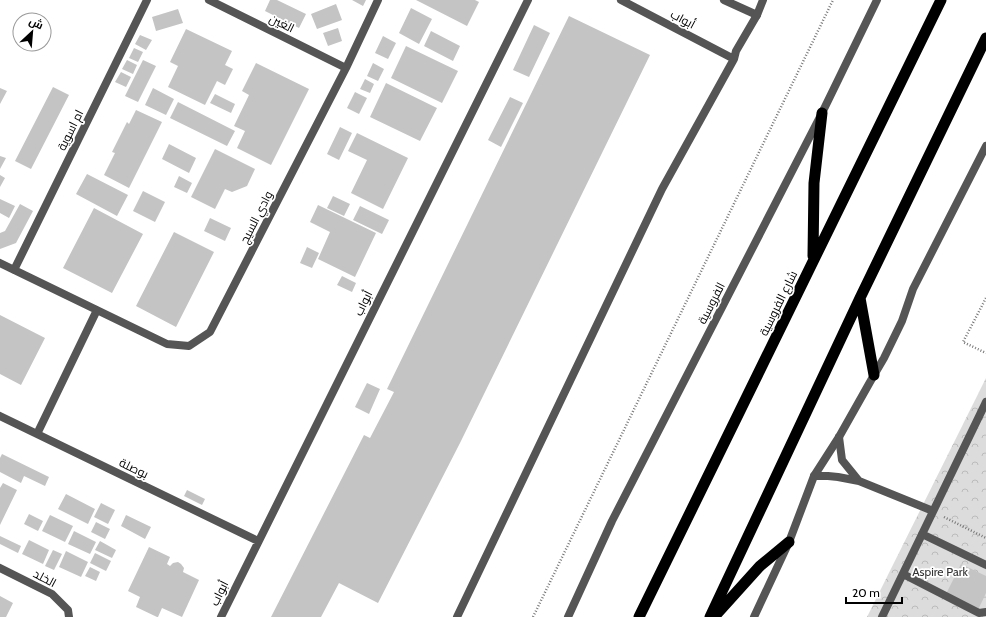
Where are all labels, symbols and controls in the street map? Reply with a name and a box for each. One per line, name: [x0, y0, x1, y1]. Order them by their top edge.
street label: أبواب: [668, 6, 698, 32]
street label: الغين: [267, 11, 297, 35]
north arrow: [12, 12, 52, 52]
text: ش: [27, 14, 46, 32]
street label: ام اسوية: [54, 107, 87, 153]
street label: وادي السيج: [236, 188, 278, 247]
street label: شارع الفروسية: [756, 268, 801, 338]
street label: الفروسية: [694, 280, 728, 326]
street label: أبواب: [351, 288, 375, 318]
street label: بوصلة: [117, 455, 151, 481]
park label: Aspire Park: [912, 564, 968, 579]
street label: الخلد: [31, 566, 59, 590]
street label: أبواب: [207, 578, 231, 608]
scale bar: [846, 579, 902, 605]
text: 20 m: [852, 585, 880, 600]

